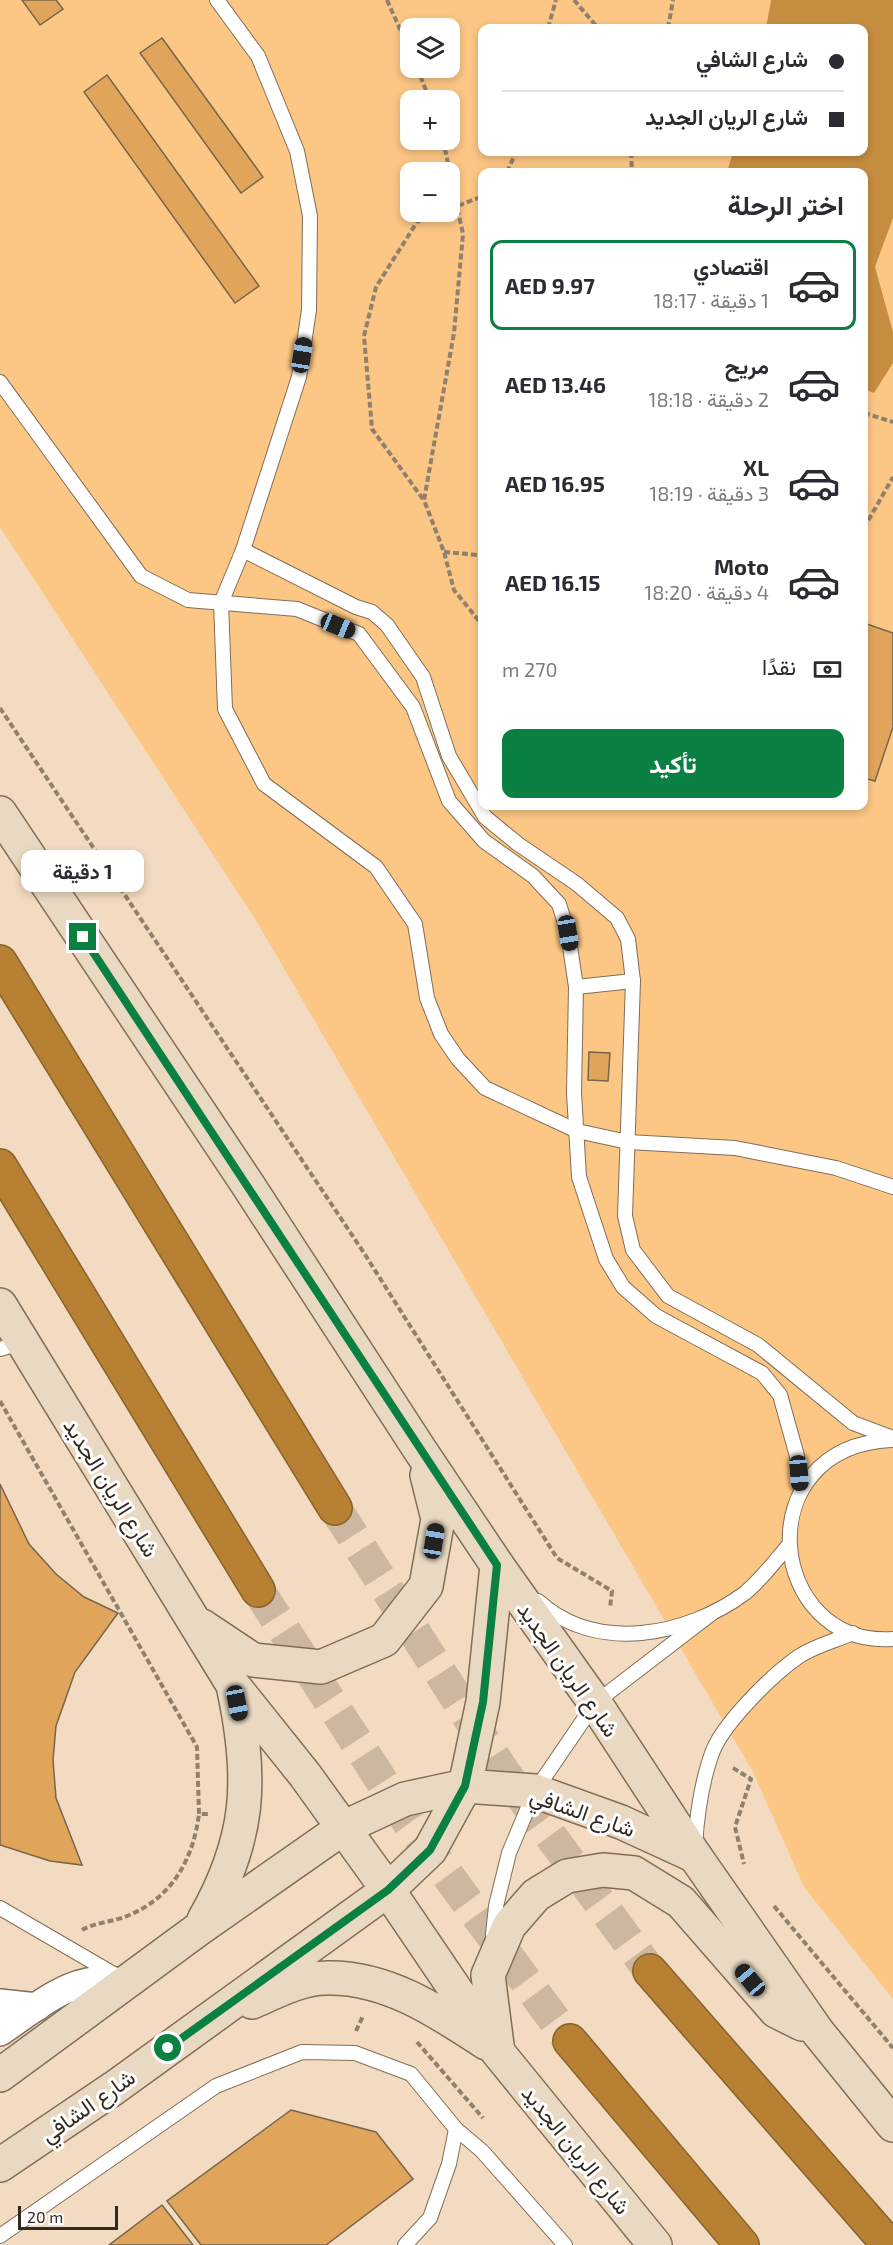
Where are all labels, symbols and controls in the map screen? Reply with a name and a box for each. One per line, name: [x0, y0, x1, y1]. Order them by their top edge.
map controls: [400, 18, 460, 222]
button: layers: [400, 18, 460, 78]
text: شارع الشافي: [696, 45, 808, 71]
button: +: [400, 90, 460, 150]
text: شارع الريان الجديد: [645, 103, 808, 129]
button: −: [400, 162, 460, 222]
text: اختر الرحلة: [727, 188, 844, 220]
text: اقتصادي: [693, 253, 769, 279]
icon: car: [787, 258, 841, 312]
text: AED 9.97: [505, 272, 595, 298]
text: 1 دقيقة · 18:17: [654, 288, 769, 312]
car: [290, 336, 314, 374]
text: مريح: [725, 352, 769, 378]
icon: car: [787, 357, 841, 411]
text: AED 13.46: [505, 371, 606, 397]
text: 2 دقيقة · 18:18: [648, 387, 769, 411]
text: XL: [743, 454, 769, 480]
icon: car: [787, 456, 841, 510]
text: AED 16.95: [505, 470, 605, 496]
text: 3 دقيقة · 18:19: [649, 481, 769, 505]
text: Moto: [714, 553, 769, 579]
icon: car: [787, 555, 841, 609]
text: AED 16.15: [505, 569, 600, 595]
text: 4 دقيقة · 18:20: [644, 580, 769, 604]
car: [318, 611, 358, 641]
text: نقدًا: [762, 653, 796, 679]
icon: cash: [811, 653, 844, 686]
text: 270 m: [502, 657, 558, 681]
button: تأكيد: [502, 729, 844, 798]
callout: 1 دقيقة: [22, 850, 144, 892]
text: 1 دقيقة: [52, 859, 113, 883]
car: [556, 914, 580, 952]
route end: [69, 923, 96, 950]
street label: شارع الريان الجديد: [57, 1413, 165, 1563]
car: [788, 1454, 810, 1492]
car: [422, 1522, 446, 1560]
street label: شارع الريان الجديد: [511, 1597, 625, 1743]
car: [225, 1684, 249, 1722]
street label: شارع الشافي: [525, 1781, 639, 1848]
car: [732, 1960, 768, 2000]
route start: [154, 2034, 181, 2061]
street label: شارع الشافي: [35, 2063, 143, 2153]
street label: شارع الريان الجديد: [515, 2079, 637, 2221]
scale bar: [18, 2203, 118, 2230]
text: 20 m: [27, 2207, 63, 2226]

